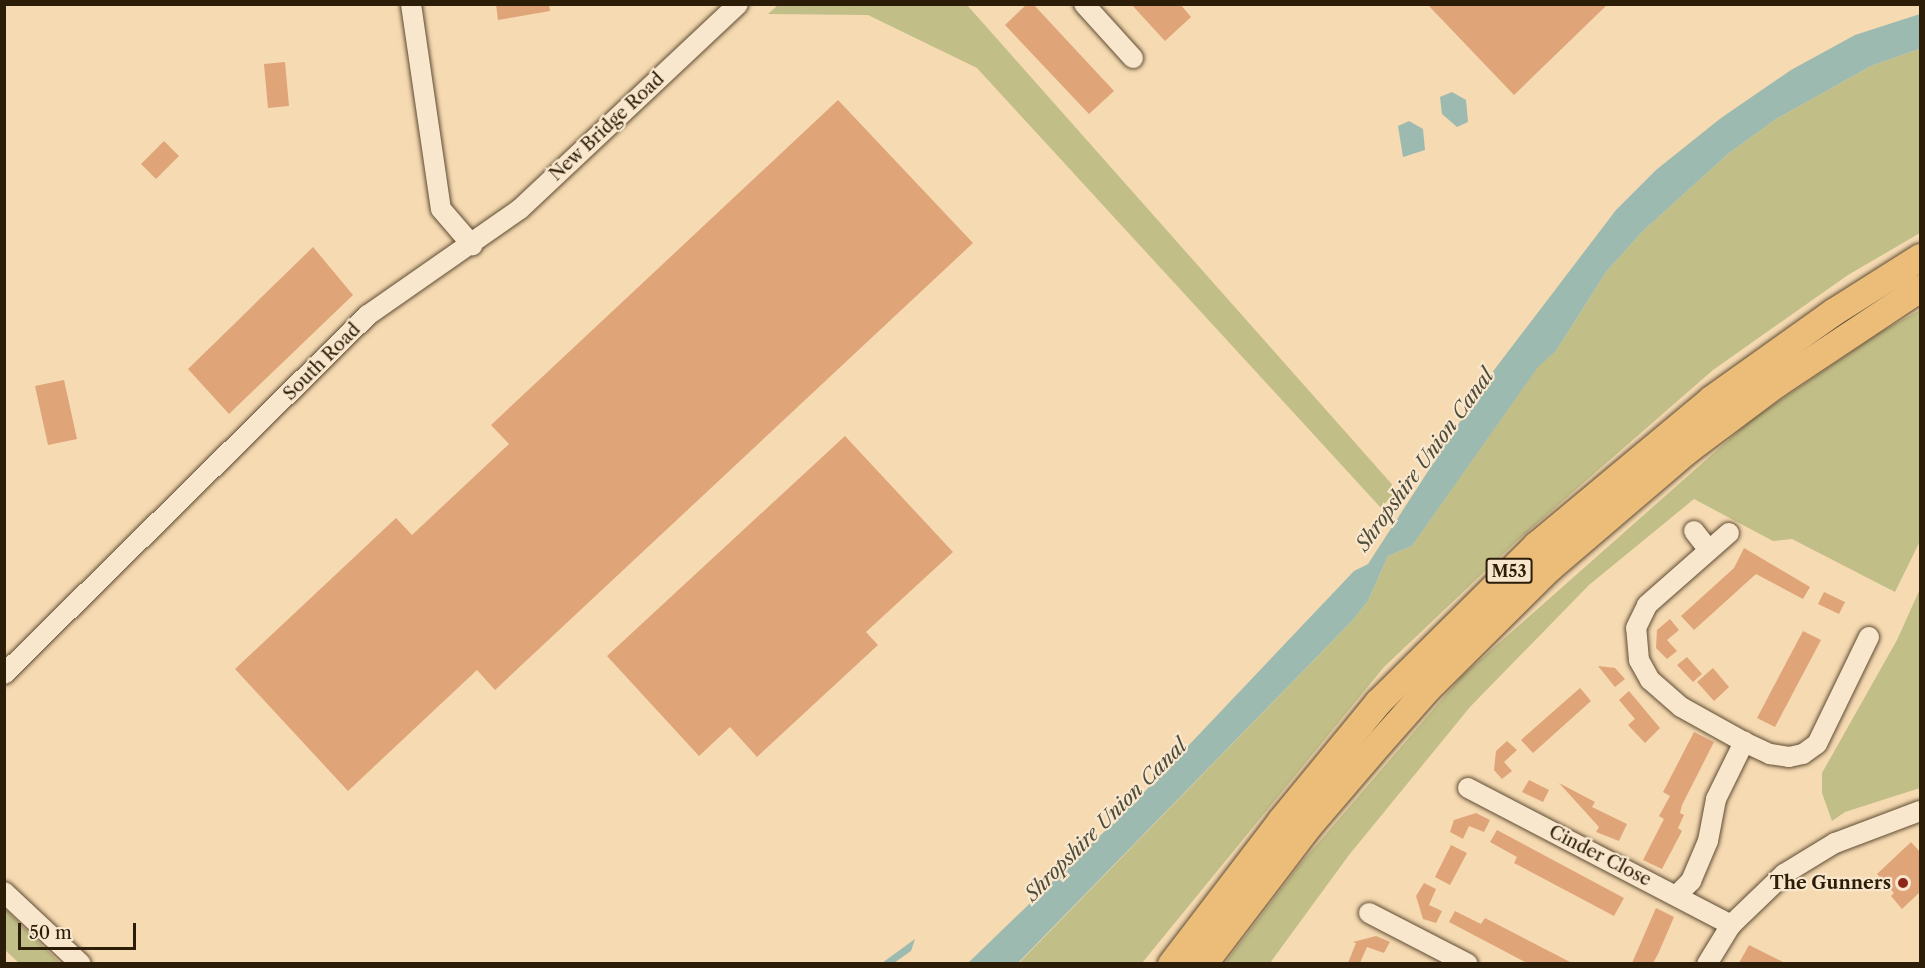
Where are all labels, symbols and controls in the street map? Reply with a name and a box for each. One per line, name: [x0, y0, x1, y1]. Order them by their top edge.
street label: New Bridge Road: [545, 68, 669, 186]
street label: South Road: [279, 319, 365, 405]
water label: Shropshire Union Canal: [1351, 364, 1499, 556]
road number: M53: [1485, 558, 1533, 584]
water label: Shropshire Union Canal: [1020, 734, 1192, 906]
street label: Cinder Close: [1545, 821, 1655, 891]
place label: The Gunners: [1770, 872, 1891, 894]
marker: The Gunners: [1896, 876, 1910, 890]
scale bar: [21, 911, 140, 949]
text: 50 m: [29, 922, 72, 944]

